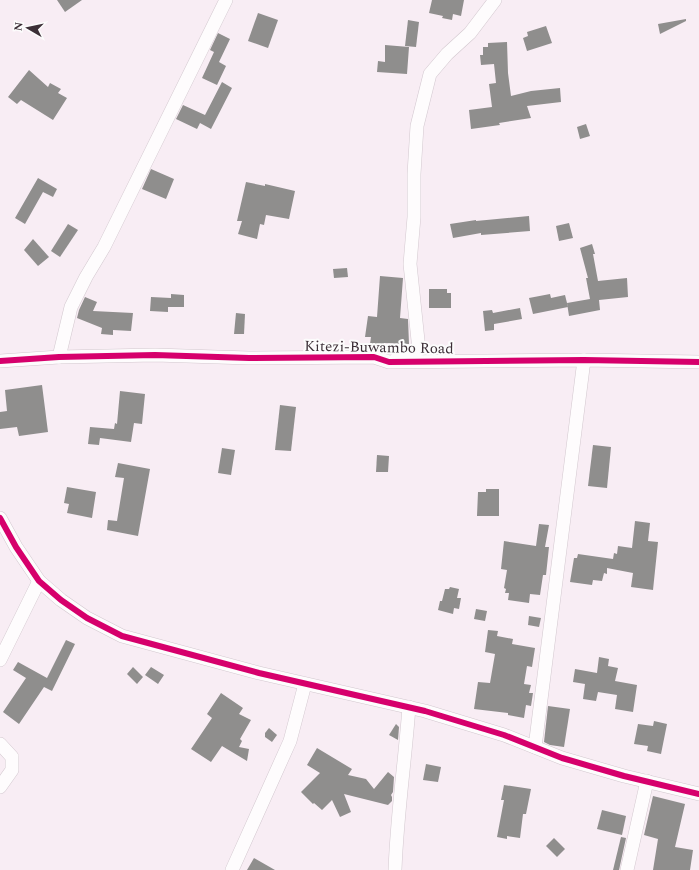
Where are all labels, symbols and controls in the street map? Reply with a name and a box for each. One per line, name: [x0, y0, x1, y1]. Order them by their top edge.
north arrow: [8, 8, 48, 48]
text: N: [10, 21, 28, 32]
street label: Kitezi-Buwambo Road: [304, 335, 454, 360]

